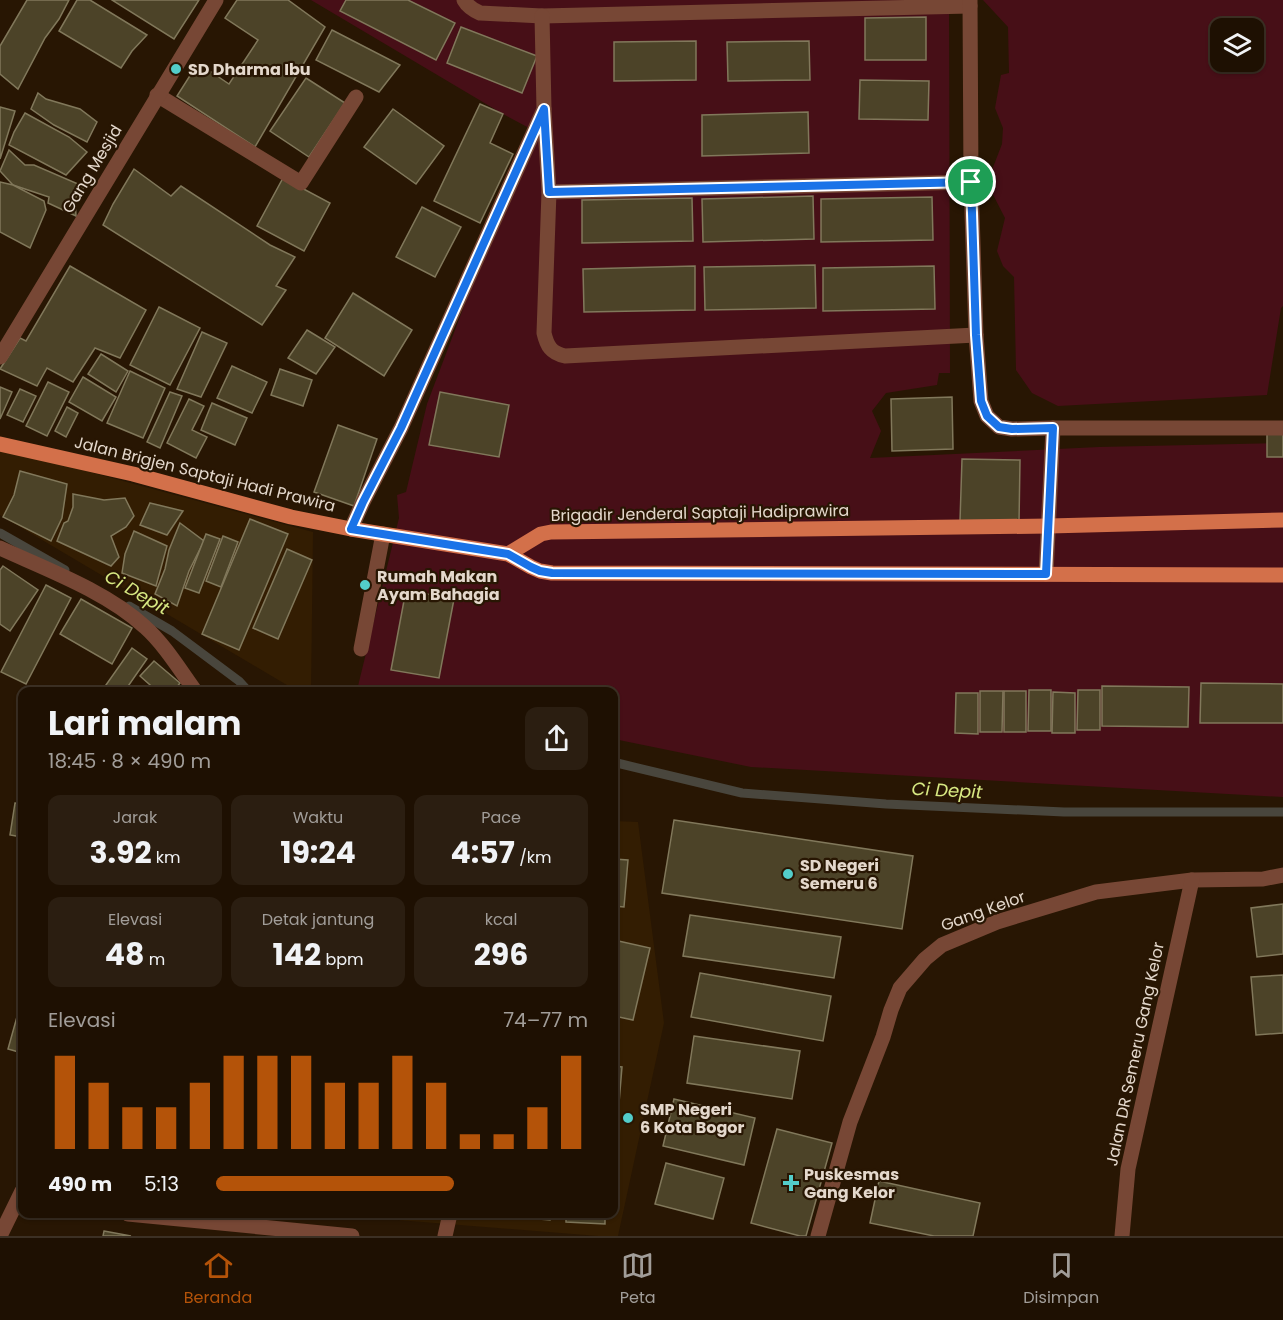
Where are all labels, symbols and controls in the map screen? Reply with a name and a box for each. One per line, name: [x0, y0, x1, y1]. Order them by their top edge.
map controls: [1210, 18, 1264, 72]
button: layers: [1210, 18, 1264, 72]
place label: SD Dharma Ibu: [188, 58, 311, 81]
marker: SD Dharma Ibu: [169, 62, 183, 76]
street label: Gang Mesjid: [57, 120, 127, 218]
pin: [945, 156, 996, 207]
icon: arrive: [954, 165, 987, 198]
street label: Jalan Brigjen Saptaji Hadi Prawira: [72, 430, 338, 518]
street label: Brigadir Jenderal Saptaji Hadiprawira: [551, 499, 849, 527]
water label: Ci Depit: [100, 563, 174, 621]
place label: Rumah Makan Ayam Bahagia: [377, 565, 500, 606]
marker: Rumah Makan Ayam Bahagia: [358, 578, 372, 592]
text: Lari malam: [48, 700, 241, 747]
button: share: [525, 707, 588, 770]
text: 18:45 · 8 × 490 m: [48, 747, 211, 775]
water label: Ci Depit: [911, 776, 983, 804]
text: Jarak: [113, 806, 157, 829]
text: Waktu: [293, 806, 343, 829]
text: Pace: [481, 806, 521, 829]
text: 3.92: [89, 831, 152, 874]
text: 19:24: [280, 831, 356, 874]
text: 4:57: [451, 831, 515, 874]
text: km: [152, 846, 181, 869]
text: /km: [515, 846, 552, 869]
place label: SD Negeri Semeru 6: [800, 854, 879, 895]
marker: SD Negeri Semeru 6: [781, 867, 795, 881]
street label: Gang Kelor: [938, 885, 1028, 937]
text: Elevasi: [108, 908, 162, 931]
text: Detak jantung: [262, 908, 374, 931]
text: kcal: [485, 908, 517, 931]
text: 48: [105, 933, 144, 976]
text: 142: [272, 933, 321, 976]
text: 296: [474, 933, 528, 976]
street label: Jalan DR Semeru Gang Kelor: [1100, 940, 1170, 1168]
text: m: [144, 948, 165, 971]
text: bpm: [321, 948, 364, 971]
text: Elevasi: [48, 1006, 116, 1034]
text: 74–77 m: [503, 1006, 588, 1034]
place label: SMP Negeri 6 Kota Bogor: [640, 1098, 744, 1139]
marker: SMP Negeri 6 Kota Bogor: [621, 1111, 635, 1125]
place label: Puskesmas Gang Kelor: [804, 1163, 899, 1204]
text: 490 m: [48, 1170, 112, 1198]
text: 5:13: [144, 1170, 179, 1198]
marker: Puskesmas Gang Kelor: [782, 1174, 800, 1192]
tab: Beranda: [184, 1249, 252, 1310]
tab: Peta: [620, 1249, 656, 1310]
tab: Disimpan: [1023, 1249, 1099, 1310]

